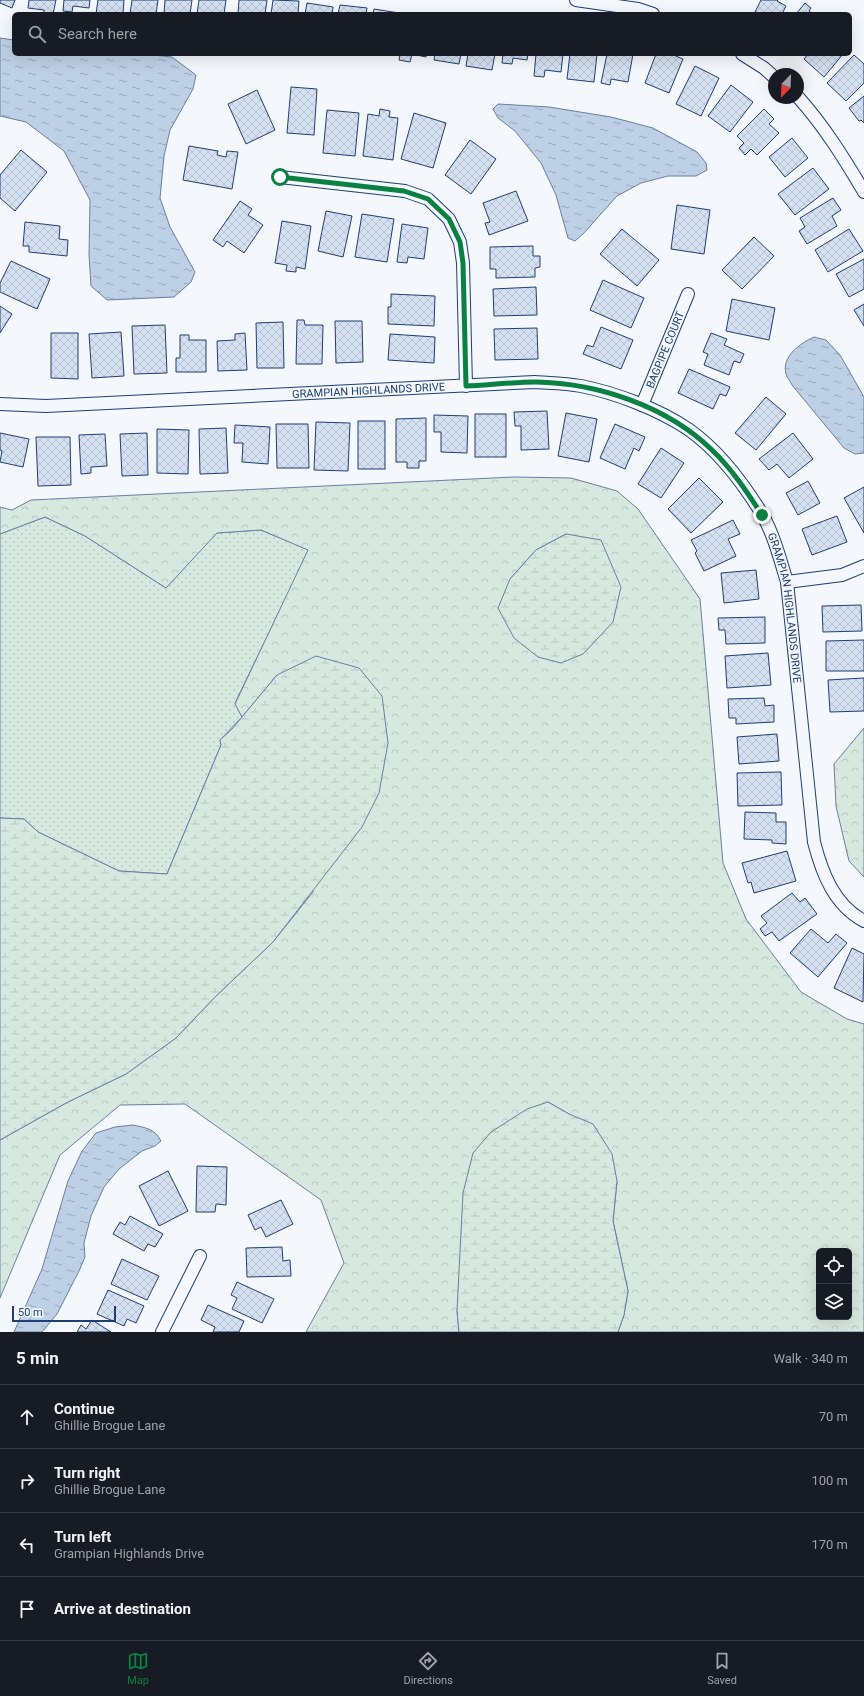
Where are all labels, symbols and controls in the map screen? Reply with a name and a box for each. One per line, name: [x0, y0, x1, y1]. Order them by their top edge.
search box: [12, 12, 852, 56]
icon: search: [26, 23, 48, 45]
text: Search here: [58, 25, 137, 43]
north arrow: [768, 68, 804, 104]
route start: [271, 168, 289, 186]
street label: BAGPIPE COURT: [644, 309, 687, 390]
street label: GRAMPIAN HIGHLANDS DRIVE: [292, 380, 445, 401]
route end: [753, 506, 771, 524]
street label: GRAMPIAN HIGHLANDS DRIVE: [765, 531, 803, 684]
map controls: [816, 1248, 852, 1320]
button: locate: [816, 1248, 852, 1284]
button: layers: [816, 1284, 852, 1320]
scale bar: [12, 1304, 116, 1323]
text: 50 m: [18, 1306, 43, 1319]
text: 5 min: [16, 1348, 59, 1368]
text: Walk · 340 m: [773, 1351, 848, 1366]
text: Continue: [54, 1400, 115, 1418]
icon: ahead: [16, 1406, 38, 1428]
text: 70 m: [819, 1409, 848, 1424]
text: Ghillie Brogue Lane: [54, 1418, 165, 1433]
text: Turn right: [54, 1464, 120, 1482]
icon: right: [16, 1470, 38, 1492]
text: 100 m: [811, 1473, 848, 1488]
text: Ghillie Brogue Lane: [54, 1482, 165, 1497]
text: Turn left: [54, 1528, 111, 1546]
icon: left: [16, 1534, 38, 1556]
text: 170 m: [811, 1537, 848, 1552]
text: Grampian Highlands Drive: [54, 1546, 204, 1561]
icon: arrive: [16, 1598, 38, 1620]
text: Arrive at destination: [54, 1600, 191, 1618]
tab: Map: [127, 1650, 149, 1687]
tab: Directions: [403, 1650, 453, 1687]
tab: Saved: [707, 1650, 737, 1687]

